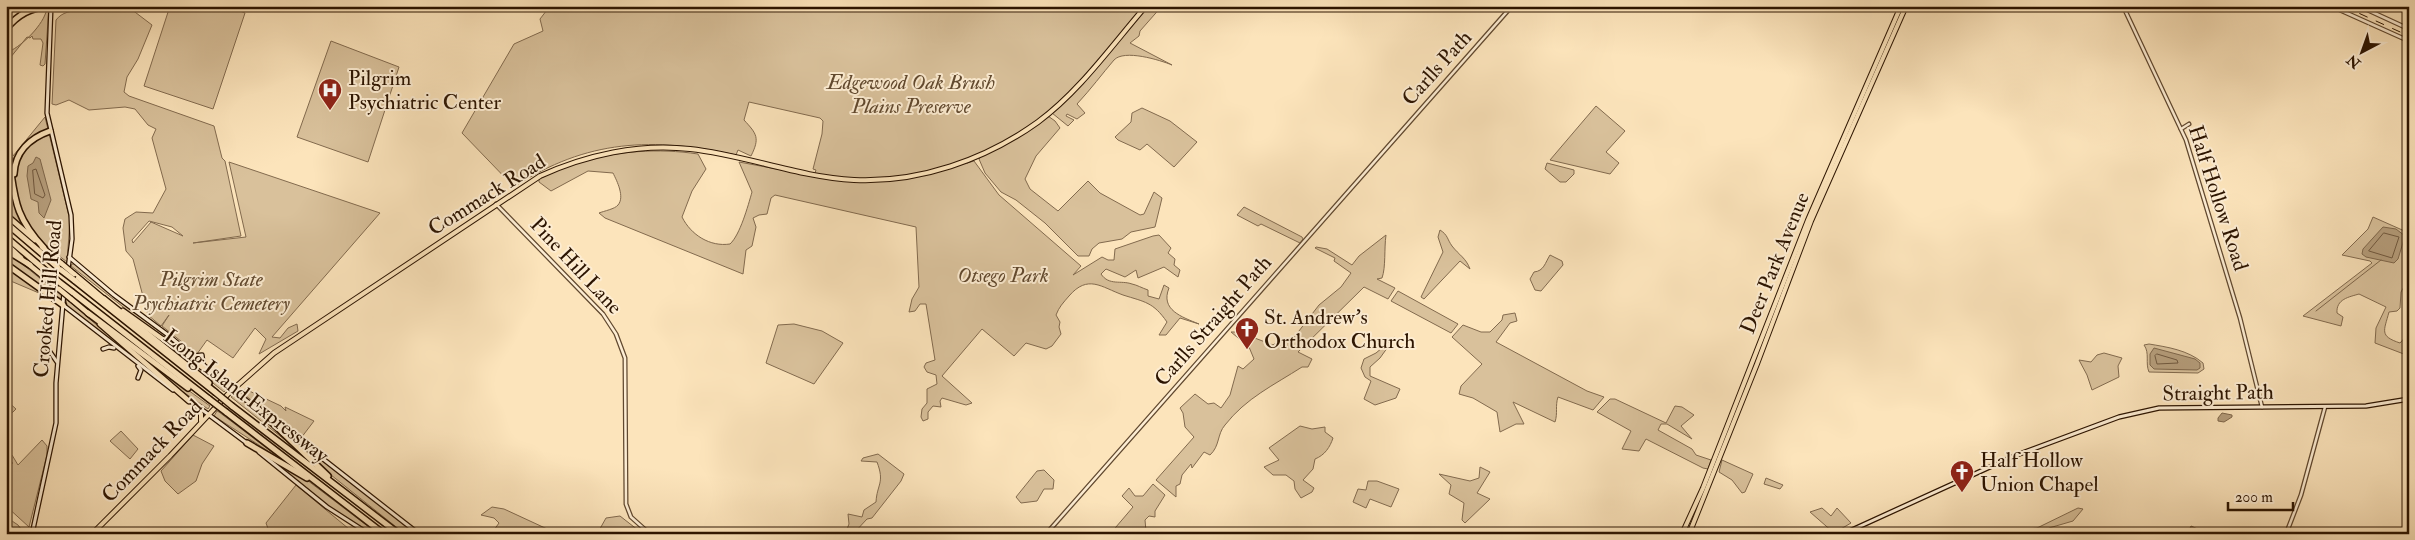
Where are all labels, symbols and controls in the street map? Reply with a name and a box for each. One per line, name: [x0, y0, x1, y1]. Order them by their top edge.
street label: Carlls Path: [1396, 25, 1478, 111]
north arrow: [2338, 28, 2388, 78]
text: N: [2343, 51, 2365, 73]
place label: Pilgrim Psychiatric Center: [348, 65, 501, 116]
park label: Edgewood Oak Brush Plains Preserve: [825, 69, 995, 120]
hospital icon: Pilgrim Psychiatric Center: [317, 77, 343, 111]
street label: Half Hollow Road: [2182, 122, 2254, 275]
street label: Commack Road: [423, 148, 551, 242]
street label: Deer Park Avenue: [1734, 188, 1816, 338]
street label: Pine Hill Lane: [524, 212, 628, 320]
street label: Crooked Hill Road: [28, 218, 68, 379]
street label: Carlls Straight Path: [1149, 250, 1277, 392]
park label: Otsego Park: [957, 262, 1049, 289]
park label: Pilgrim State Psychiatric Cemetery: [131, 266, 291, 317]
place label: St. Andrew's Orthodox Church: [1264, 304, 1415, 355]
church icon: St. Andrew's Orthodox Church: [1234, 316, 1260, 350]
street label: Long Island Expressway: [158, 323, 335, 469]
street label: Straight Path: [2162, 379, 2274, 407]
street label: Commack Road: [96, 393, 209, 508]
place label: Half Hollow Union Chapel: [1980, 447, 2099, 498]
church icon: Half Hollow Union Chapel: [1949, 459, 1975, 493]
scale bar: [2228, 480, 2292, 512]
text: 200 m: [2235, 488, 2273, 507]

